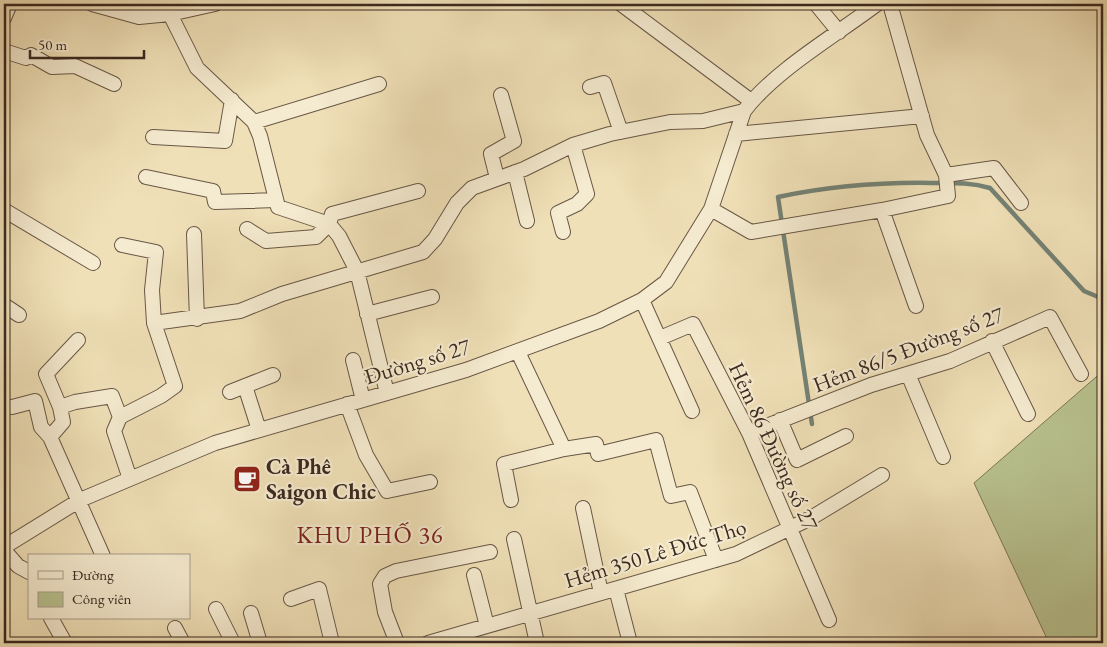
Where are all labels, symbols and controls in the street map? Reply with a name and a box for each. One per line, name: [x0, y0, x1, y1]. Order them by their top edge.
scale bar: [30, 28, 144, 60]
text: 50 m: [38, 35, 67, 54]
street label: Hẻm 86/5 Đường số 27: [809, 300, 1008, 399]
street label: Đường số 27: [361, 332, 474, 391]
street label: Hẻm 86 Đường số 27: [722, 357, 825, 535]
place label: Cà Phê Saigon Chic: [266, 452, 376, 506]
cafe icon: Cà Phê Saigon Chic: [232, 464, 262, 494]
street label: Hẻm 350 Lê Đức Thọ: [560, 512, 750, 595]
district label: KHU PHỐ 36: [296, 519, 444, 550]
legend: [28, 554, 190, 620]
text: Đường: [72, 565, 114, 584]
text: Công viên: [72, 589, 132, 608]

